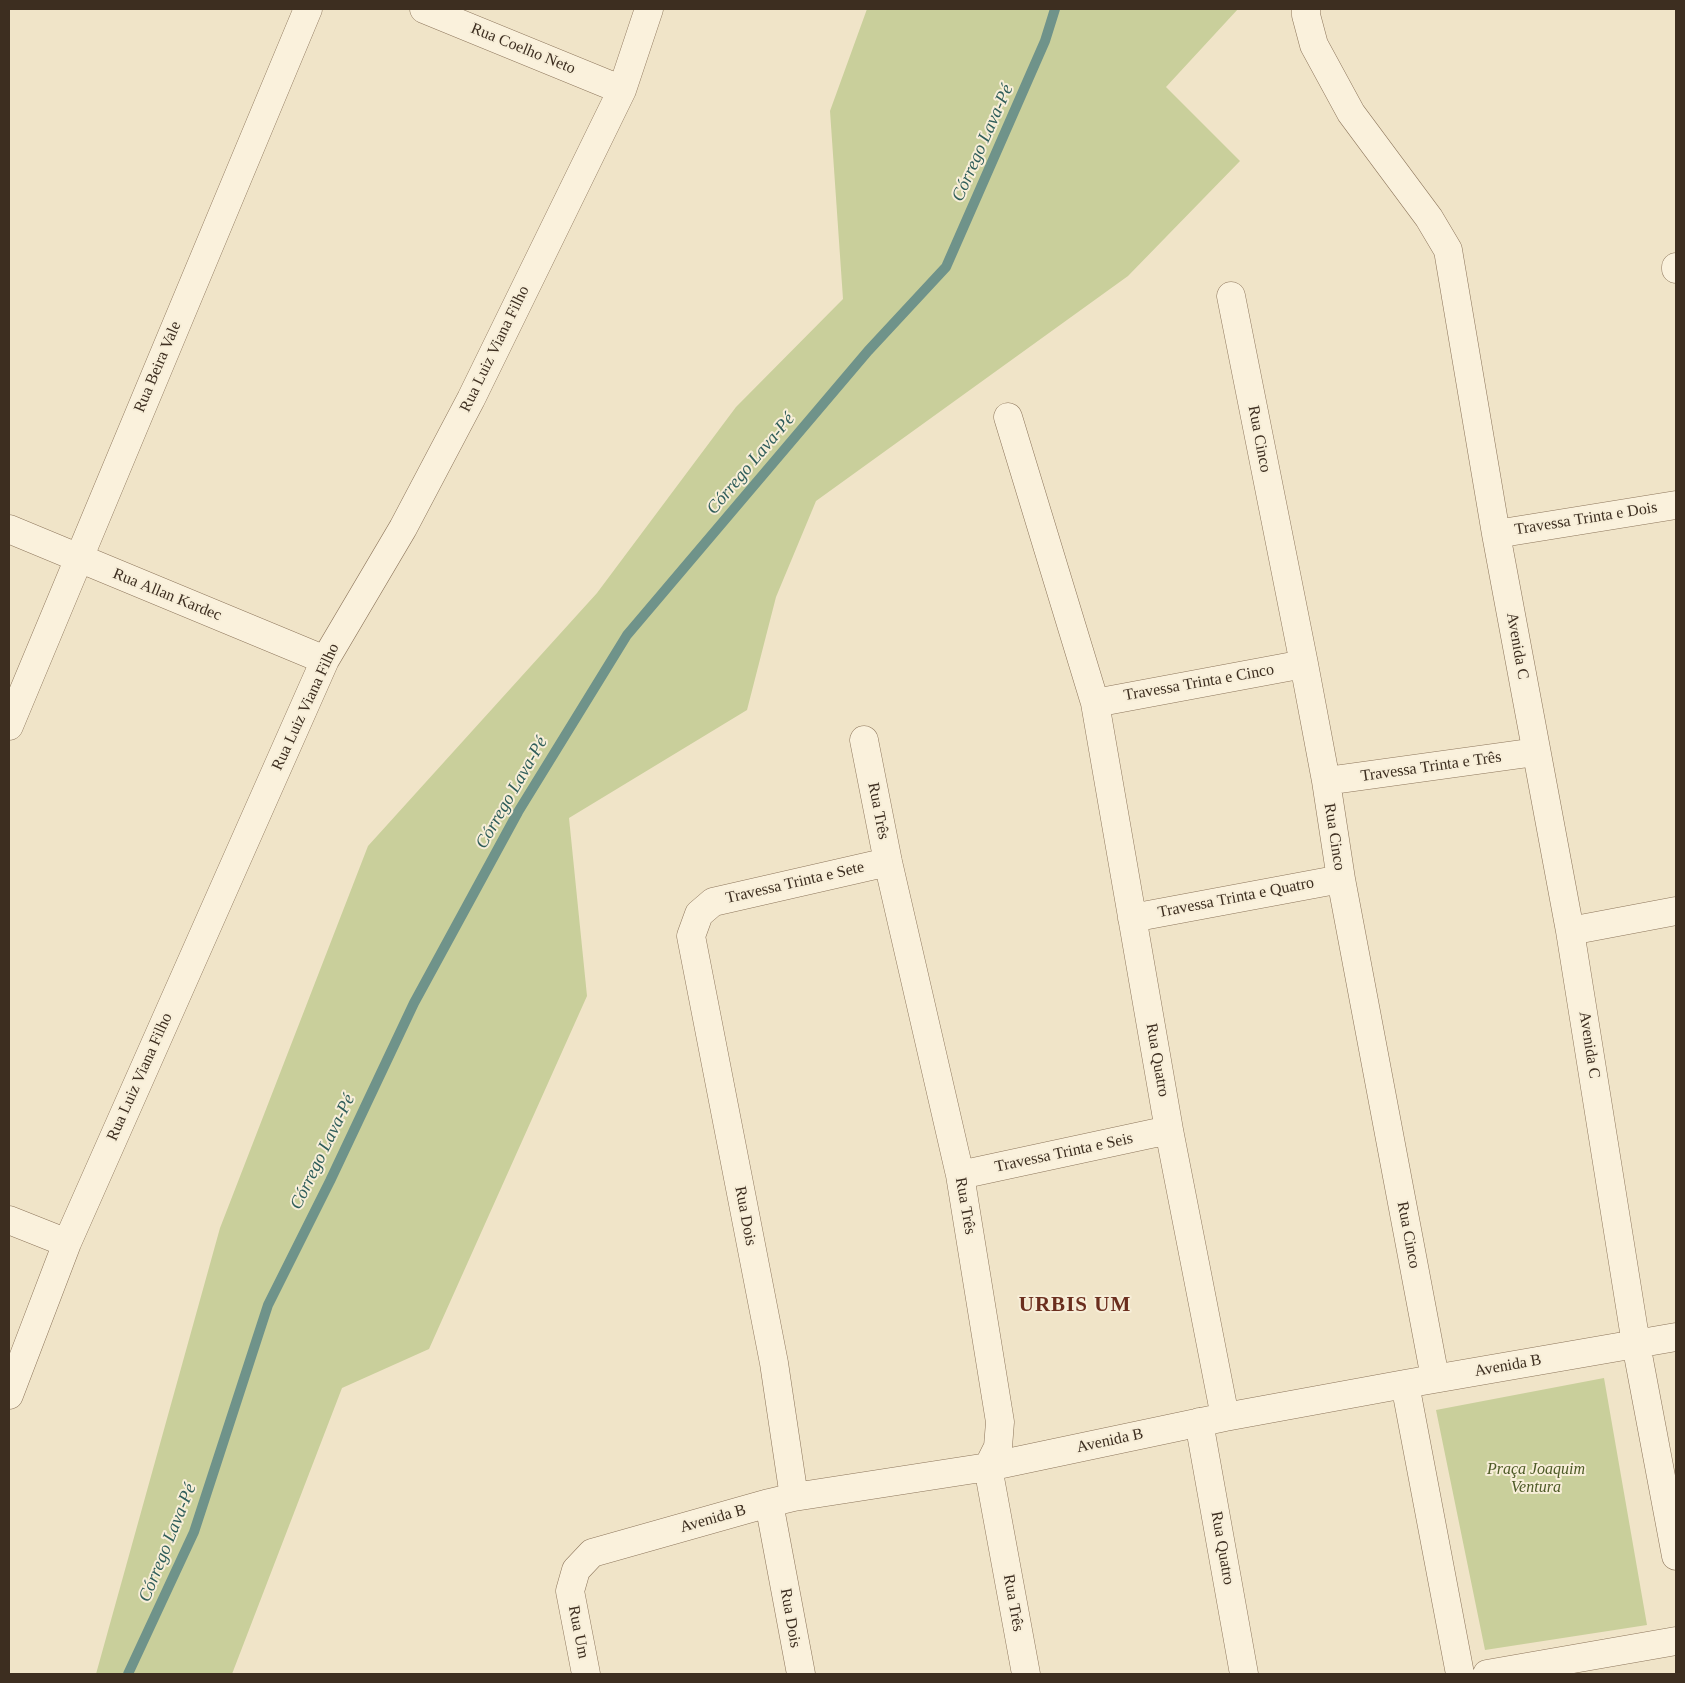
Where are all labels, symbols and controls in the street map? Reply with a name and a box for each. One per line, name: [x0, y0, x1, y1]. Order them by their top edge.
street label: Rua Coelho Neto: [468, 19, 578, 79]
water label: Córrego Lava-Pé: [948, 81, 1018, 205]
street label: Rua Luiz Viana Filho: [456, 283, 534, 415]
street label: Rua Beira Vale: [130, 319, 186, 415]
street label: Rua Cinco: [1243, 404, 1275, 474]
water label: Córrego Lava-Pé: [702, 409, 800, 519]
street label: Travessa Trinta e Dois: [1513, 498, 1659, 540]
street label: Rua Allan Kardec: [110, 564, 224, 626]
street label: Avenida C: [1502, 611, 1532, 681]
street label: Rua Luiz Viana Filho: [268, 640, 344, 774]
street label: Travessa Trinta e Cinco: [1122, 660, 1276, 706]
water label: Córrego Lava-Pé: [471, 733, 553, 853]
street label: Travessa Trinta e Três: [1359, 748, 1503, 786]
street label: Rua Três: [863, 781, 893, 841]
street label: Rua Cinco: [1319, 802, 1349, 872]
street label: Travessa Trinta e Sete: [724, 858, 866, 908]
street label: Travessa Trinta e Quatro: [1156, 873, 1316, 923]
street label: Rua Luiz Viana Filho: [103, 1010, 177, 1144]
street label: Avenida C: [1574, 1010, 1604, 1080]
street label: Rua Quatro: [1141, 1022, 1173, 1098]
water label: Córrego Lava-Pé: [286, 1091, 360, 1213]
street label: Travessa Trinta e Seis: [993, 1129, 1135, 1177]
street label: Rua Três: [951, 1176, 979, 1236]
street label: Rua Dois: [730, 1185, 760, 1247]
street label: Rua Cinco: [1392, 1200, 1424, 1270]
district label: URBIS UM: [1018, 1293, 1132, 1319]
street label: Avenida B: [1473, 1351, 1543, 1381]
street label: Avenida B: [1075, 1425, 1145, 1457]
park label: Praça Joaquim Ventura: [1487, 1460, 1585, 1498]
water label: Córrego Lava-Pé: [134, 1481, 202, 1605]
street label: Avenida B: [678, 1500, 748, 1538]
street label: Rua Quatro: [1206, 1510, 1238, 1586]
street label: Rua Três: [999, 1573, 1027, 1633]
street label: Rua Dois: [775, 1587, 805, 1649]
street label: Rua Um: [563, 1604, 593, 1660]

